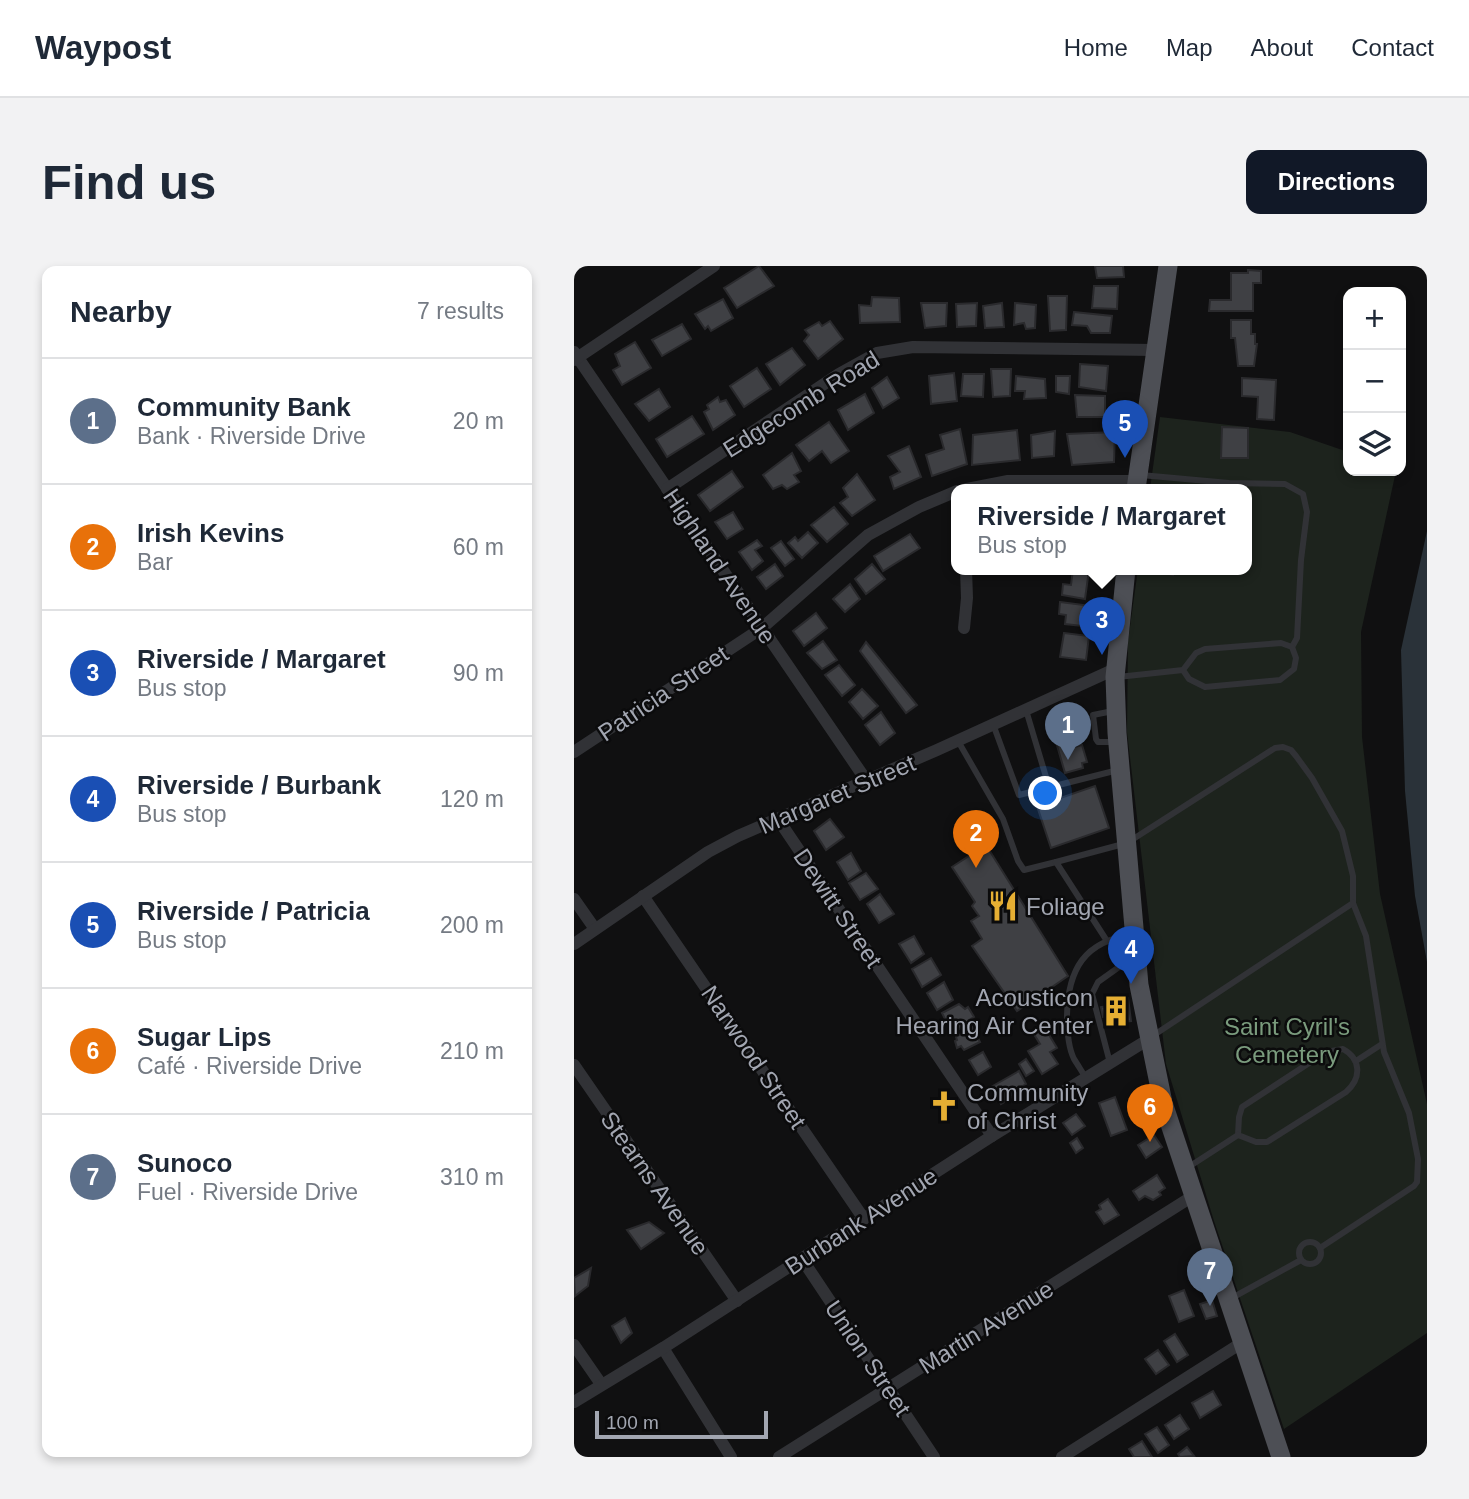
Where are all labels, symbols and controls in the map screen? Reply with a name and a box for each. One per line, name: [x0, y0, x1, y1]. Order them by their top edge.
text: Waypost: [35, 29, 171, 66]
text: Home: [1064, 34, 1128, 61]
text: Map: [1166, 34, 1213, 61]
text: About: [1251, 34, 1313, 61]
text: Contact: [1351, 34, 1434, 61]
button: Directions: [1246, 150, 1427, 214]
text: Find us: [42, 155, 216, 209]
map controls: [1343, 287, 1406, 476]
button: +: [1343, 287, 1406, 350]
text: Nearby: [70, 295, 172, 328]
text: 7 results: [417, 298, 504, 324]
street label: Edgecomb Road: [718, 345, 884, 463]
button: −: [1343, 350, 1406, 413]
text: Community Bank: [137, 392, 351, 422]
pin: 5: [1102, 400, 1148, 458]
text: 1: [87, 408, 99, 434]
text: 20 m: [453, 408, 504, 434]
button: layers: [1343, 413, 1406, 476]
text: Bank · Riverside Drive: [137, 423, 366, 449]
street label: Highland Avenue: [658, 483, 782, 649]
popup: [951, 484, 1252, 575]
text: Riverside / Margaret: [977, 501, 1226, 531]
text: Irish Kevins: [137, 518, 284, 548]
text: Bus stop: [977, 532, 1067, 558]
text: 2: [87, 534, 99, 560]
text: 60 m: [453, 534, 504, 560]
text: Bar: [137, 549, 173, 575]
pin: 3: [1079, 597, 1125, 655]
street label: Patricia Street: [593, 639, 733, 746]
text: Riverside / Margaret: [137, 644, 386, 674]
text: 3: [87, 660, 99, 686]
text: 90 m: [453, 660, 504, 686]
text: Bus stop: [137, 675, 227, 701]
pin: 1: [1045, 702, 1091, 760]
street label: Margaret Street: [755, 749, 919, 839]
text: Riverside / Burbank: [137, 770, 381, 800]
your location: [1028, 776, 1062, 810]
text: 4: [87, 786, 99, 812]
text: 120 m: [440, 786, 504, 812]
text: Bus stop: [137, 801, 227, 827]
pin: 2: [953, 810, 999, 868]
street label: Dewitt Street: [788, 843, 888, 973]
restaurant icon: Foliage: [986, 889, 1020, 923]
place label: Foliage: [1026, 893, 1105, 920]
text: Riverside / Patricia: [137, 896, 370, 926]
text: 5: [87, 912, 99, 938]
text: 200 m: [440, 912, 504, 938]
pin: 4: [1108, 926, 1154, 984]
text: Bus stop: [137, 927, 227, 953]
street label: Narwood Street: [696, 980, 812, 1134]
place label: Acousticon Hearing Air Center: [896, 984, 1093, 1039]
building icon: Acousticon Hearing Air Center: [1099, 994, 1133, 1028]
park label: Saint Cyril's Cemetery: [1224, 1013, 1350, 1068]
text: Sugar Lips: [137, 1022, 271, 1052]
text: 6: [87, 1038, 99, 1064]
text: 210 m: [440, 1038, 504, 1064]
text: Café · Riverside Drive: [137, 1053, 362, 1079]
place label: Community of Christ: [967, 1079, 1088, 1134]
pin: 6: [1127, 1084, 1173, 1142]
church icon: Community of Christ: [927, 1089, 961, 1123]
street label: Stearns Avenue: [595, 1106, 715, 1260]
text: Sunoco: [137, 1148, 232, 1178]
street label: Burbank Avenue: [780, 1162, 942, 1280]
text: 7: [87, 1164, 99, 1190]
text: 310 m: [440, 1164, 504, 1190]
text: Fuel · Riverside Drive: [137, 1179, 358, 1205]
pin: 7: [1187, 1248, 1233, 1306]
street label: Martin Avenue: [914, 1275, 1058, 1379]
street label: Union Street: [820, 1295, 917, 1421]
scale bar: [595, 1408, 768, 1440]
text: 100 m: [606, 1412, 659, 1433]

